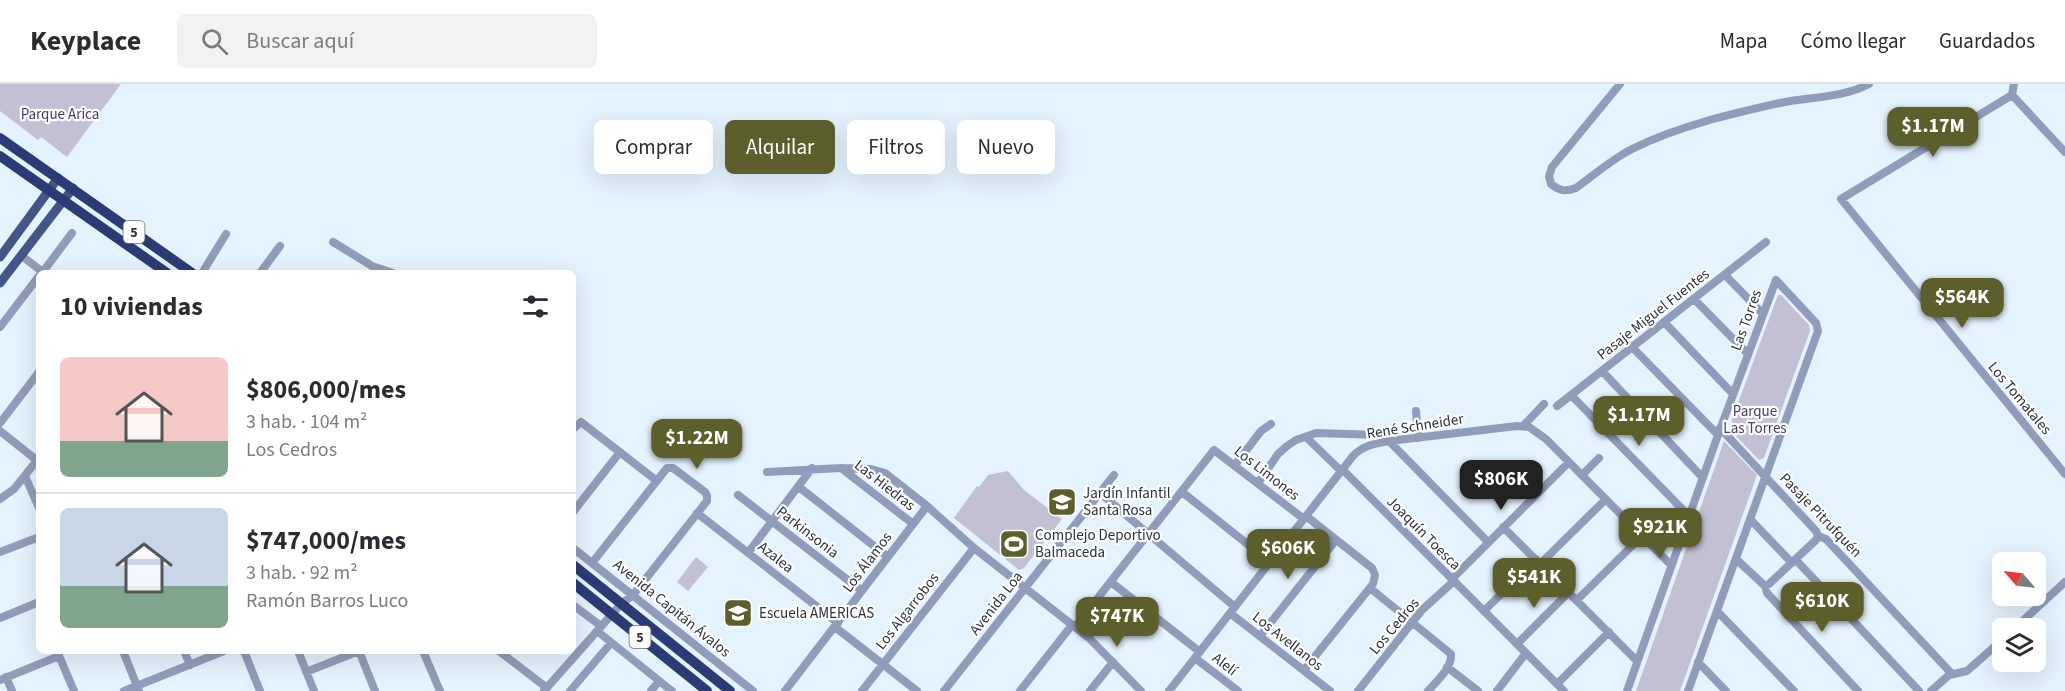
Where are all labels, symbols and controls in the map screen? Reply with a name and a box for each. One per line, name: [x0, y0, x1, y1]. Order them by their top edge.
search box: [177, 14, 597, 68]
text: Keyplace: [30, 21, 141, 61]
icon: search: [198, 25, 231, 58]
text: Buscar aquí: [246, 25, 354, 57]
text: Mapa: [1720, 26, 1768, 56]
text: Cómo llegar: [1801, 26, 1906, 56]
text: Guardados: [1939, 26, 2035, 56]
park label: Parque Arica: [21, 104, 99, 125]
pin: $1.17M: [1884, 107, 1982, 158]
text: $1.17M: [1901, 112, 1965, 140]
chip: Comprar: [594, 120, 713, 174]
chip: Alquilar: [725, 120, 835, 174]
chip: Filtros: [847, 120, 945, 174]
chip: Nuevo: [957, 120, 1055, 174]
road number: 5: [124, 221, 144, 243]
street label: Pasaje Miguel Fuentes: [1593, 264, 1714, 365]
pin: $564K: [1920, 278, 2004, 329]
text: $564K: [1935, 283, 1989, 311]
street label: Las Torres: [1726, 287, 1767, 354]
text: 10 viviendas: [60, 288, 203, 325]
icon: filters: [519, 290, 552, 323]
street label: Los Tomatales: [1983, 357, 2056, 439]
text: $806,000/mes: [246, 371, 406, 408]
icon: home: [108, 381, 180, 453]
pin: $1.17M: [1590, 396, 1688, 447]
text: $1.17M: [1607, 401, 1671, 429]
park label: Parque Las Torres: [1723, 401, 1787, 439]
text: 3 hab. · 104 m²: [246, 408, 367, 436]
street label: René Schneider: [1365, 408, 1466, 445]
pin: $1.22M: [648, 419, 746, 470]
text: $1.22M: [665, 424, 729, 452]
text: Los Cedros: [246, 436, 337, 464]
street label: Los Limones: [1230, 441, 1304, 506]
street label: Las Hiedras: [850, 455, 920, 516]
pin: $806K: [1459, 460, 1543, 511]
text: $806K: [1474, 465, 1528, 493]
street label: Pasaje Pitrufquén: [1775, 468, 1867, 562]
place label: Jardín Infantil Santa Rosa: [1083, 483, 1171, 521]
school or university icon: Jardín Infantil Santa Rosa: [1046, 486, 1078, 518]
street label: Joaquín Toesca: [1382, 492, 1465, 575]
street label: Parkinsonia: [772, 501, 843, 563]
pin: $921K: [1618, 508, 1702, 559]
text: $921K: [1633, 513, 1687, 541]
text: $747,000/mes: [246, 522, 406, 559]
place label: Complejo Deportivo Balmaceda: [1035, 525, 1161, 563]
street label: Los Álamos: [838, 528, 897, 597]
sports icon: Complejo Deportivo Balmaceda: [998, 528, 1030, 560]
pin: $606K: [1246, 529, 1330, 580]
icon: home: [108, 532, 180, 604]
text: $606K: [1261, 534, 1315, 562]
street label: Azalea: [753, 537, 798, 578]
north arrow: [1992, 552, 2046, 606]
map controls: [1992, 552, 2046, 672]
street label: Avenida Capitán Ávalos: [609, 554, 735, 662]
pin: $541K: [1492, 558, 1576, 609]
text: 3 hab. · 92 m²: [246, 559, 358, 587]
text: $541K: [1507, 563, 1561, 591]
street label: Avenida Loa: [965, 567, 1028, 640]
street label: Los Algarrobos: [871, 568, 944, 654]
pin: $610K: [1780, 582, 1864, 633]
text: Ramón Barros Luco: [246, 587, 408, 615]
text: $610K: [1795, 587, 1849, 615]
street label: Los Cedros: [1364, 593, 1424, 659]
school or university icon: Escuela AMERICAS: [722, 597, 754, 629]
pin: $747K: [1075, 597, 1159, 648]
text: $747K: [1090, 602, 1144, 630]
place label: Escuela AMERICAS: [759, 603, 874, 624]
street label: Los Avellanos: [1248, 607, 1328, 676]
button: layers: [1992, 618, 2046, 672]
road number: 5: [630, 626, 650, 648]
street label: Alelí: [1208, 648, 1243, 682]

